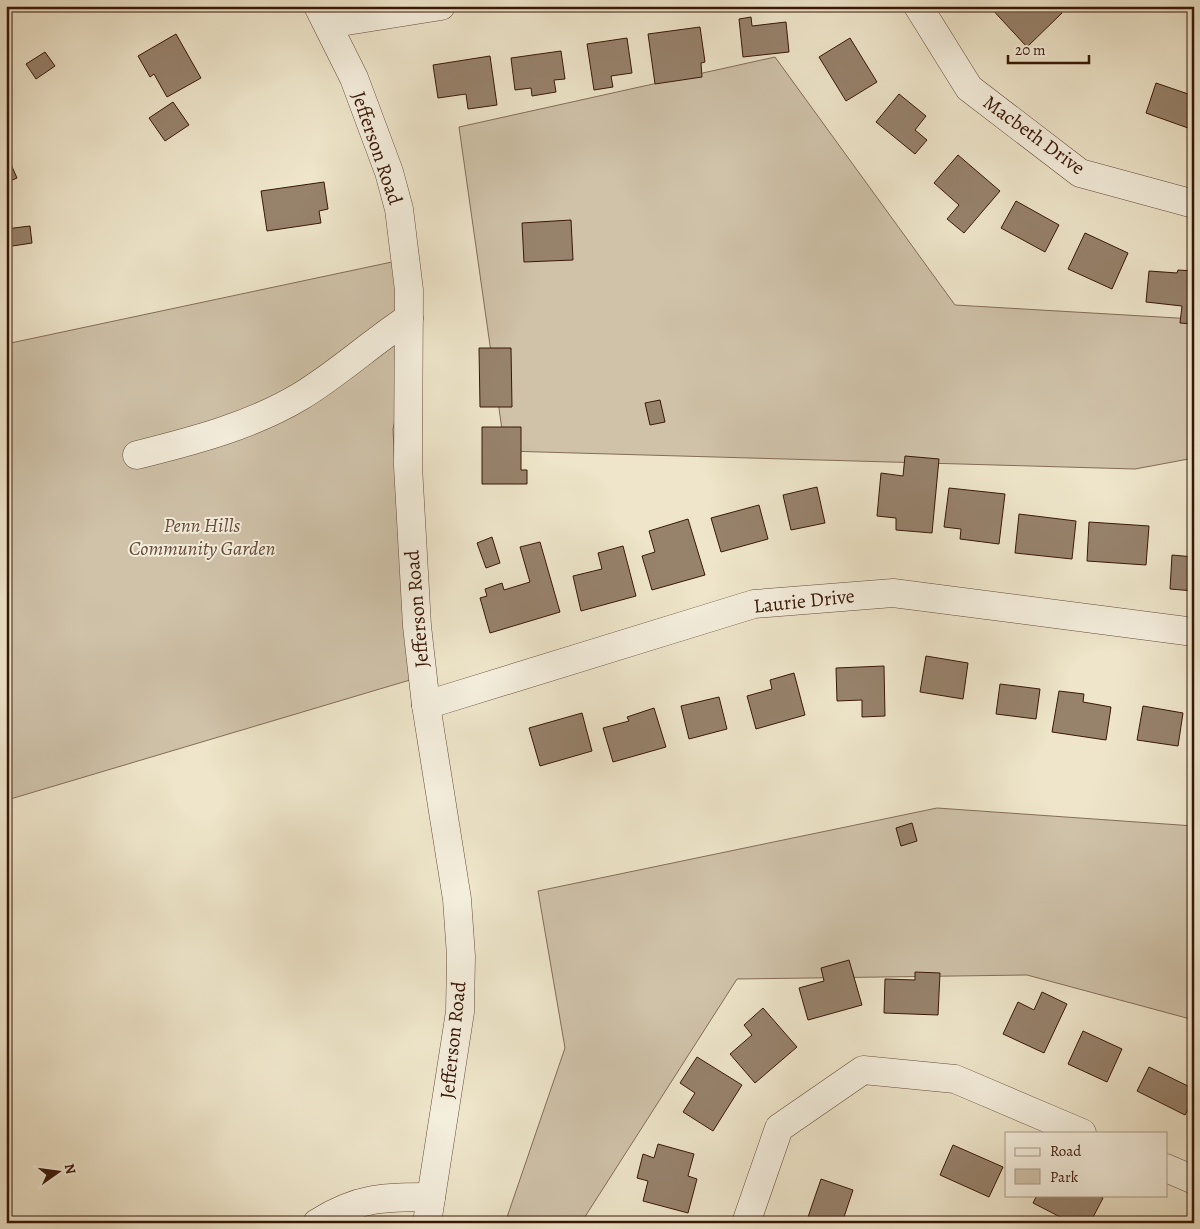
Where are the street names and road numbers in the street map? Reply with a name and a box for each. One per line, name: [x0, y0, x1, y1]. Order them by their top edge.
street label: Jefferson Road: [345, 88, 409, 208]
street label: Macbeth Drive: [978, 89, 1090, 181]
street label: Jefferson Road: [398, 549, 436, 669]
street label: Laurie Drive: [752, 582, 856, 620]
street label: Jefferson Road: [433, 980, 473, 1100]

